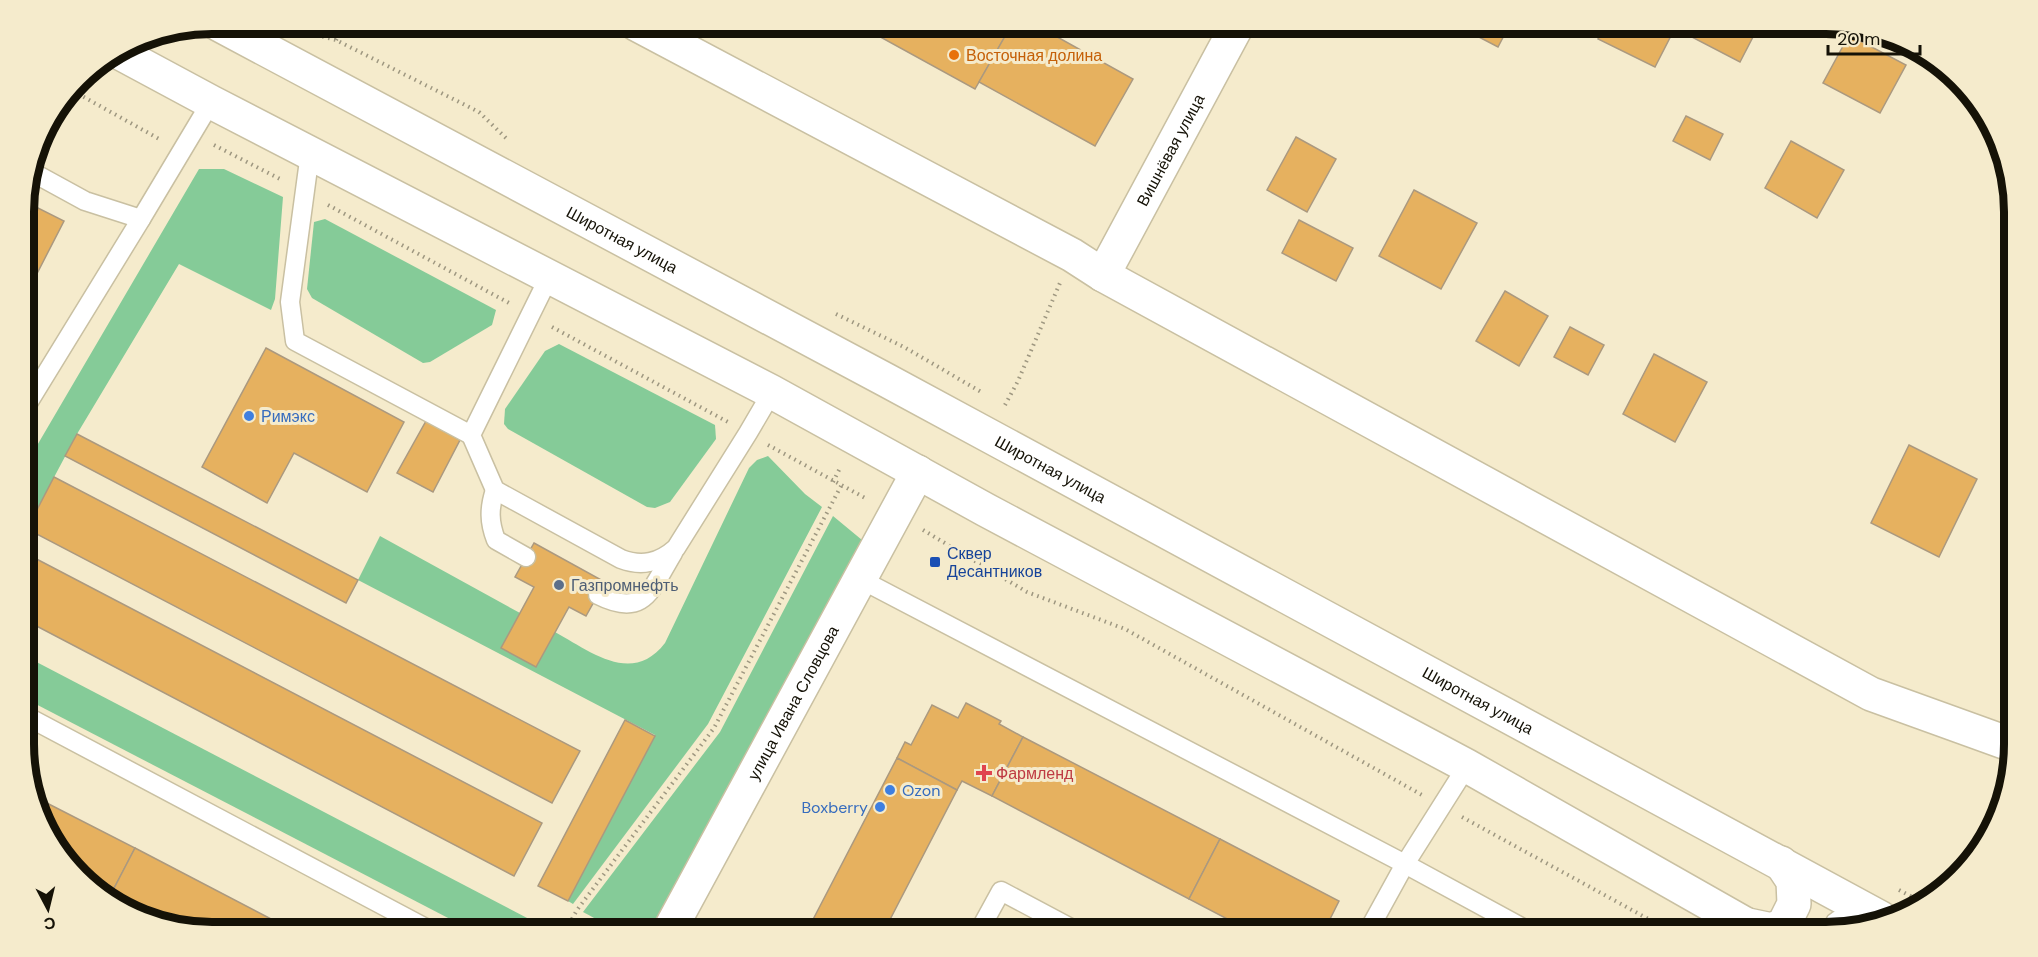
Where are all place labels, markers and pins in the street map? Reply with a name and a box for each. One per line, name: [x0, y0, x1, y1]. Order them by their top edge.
place label: Восточная долина: [966, 45, 1102, 66]
marker: Восточная долина: [947, 48, 961, 62]
place label: Римэкс: [261, 406, 315, 427]
marker: Римэкс: [242, 409, 256, 423]
place label: Сквер Десантников: [947, 543, 1042, 582]
marker: Сквер Десантников: [928, 555, 942, 569]
place label: Газпромнефть: [571, 575, 679, 596]
marker: Газпромнефть: [552, 578, 566, 592]
place label: Фармленд: [996, 763, 1074, 784]
marker: Фармленд: [977, 766, 991, 780]
place label: Ozon: [902, 780, 940, 801]
marker: Ozon: [883, 783, 897, 797]
place label: Boxberry: [801, 797, 868, 818]
marker: Boxberry: [873, 800, 887, 814]

